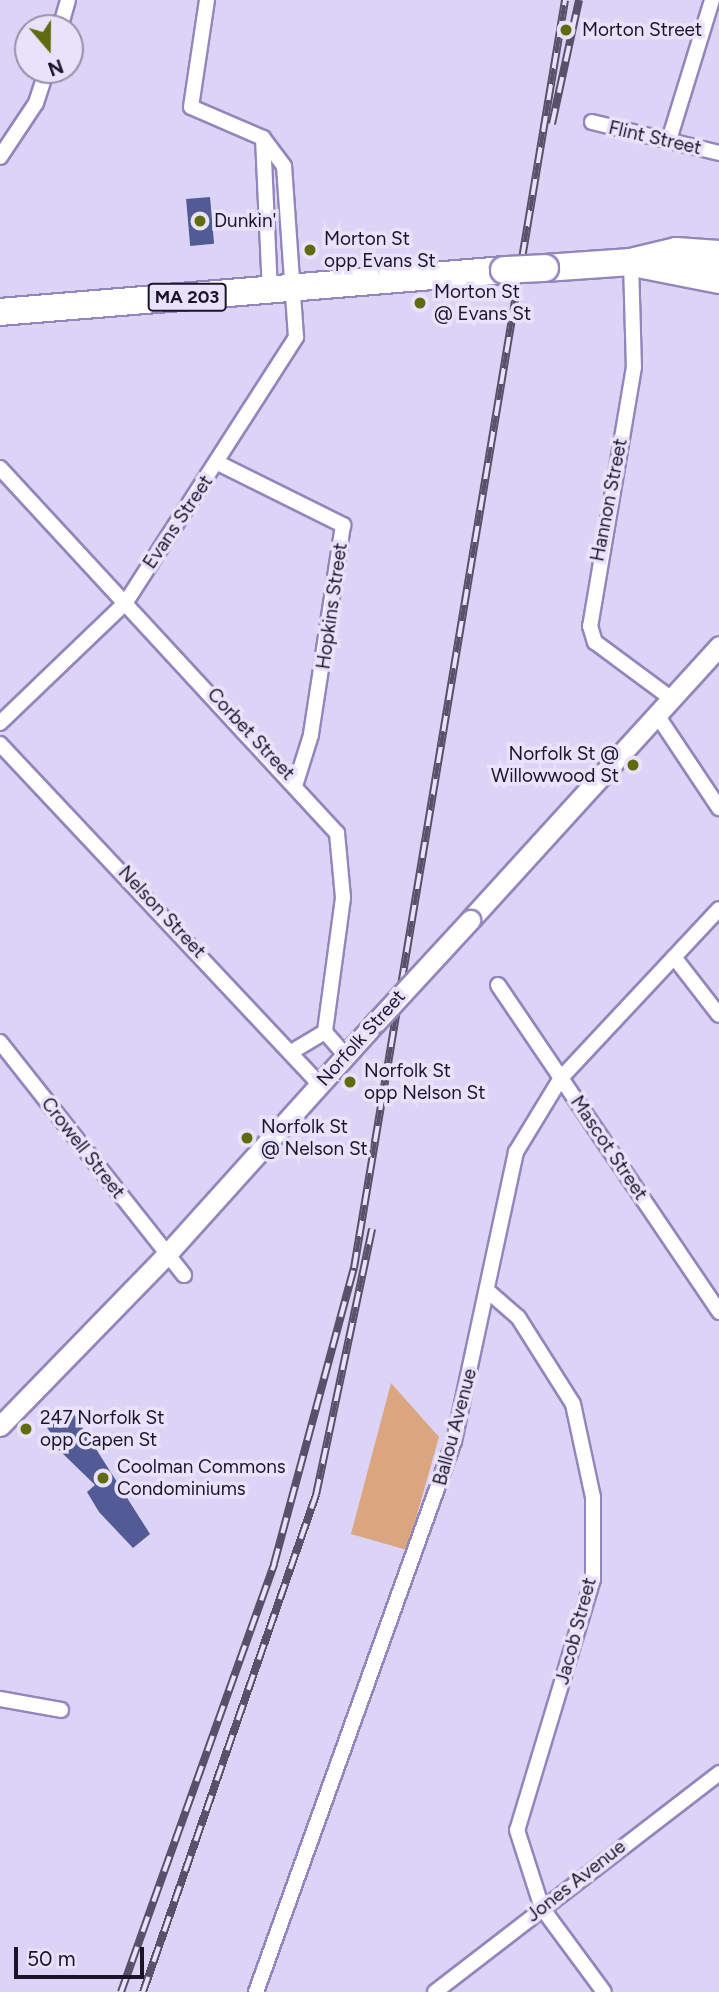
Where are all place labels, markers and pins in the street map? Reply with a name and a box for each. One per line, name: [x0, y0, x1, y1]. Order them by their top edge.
place label: Morton Street: [582, 19, 702, 41]
marker: Morton Street: [556, 20, 576, 40]
place label: Dunkin': [214, 210, 276, 232]
marker: Dunkin': [192, 213, 208, 229]
place label: Morton St opp Evans St: [324, 228, 436, 272]
marker: Morton St opp Evans St: [302, 242, 318, 258]
place label: Morton St @ Evans St: [434, 281, 531, 325]
marker: Morton St @ Evans St: [412, 295, 428, 311]
place label: Norfolk St @ Willowwood St: [491, 743, 619, 787]
marker: Norfolk St @ Willowwood St: [625, 757, 641, 773]
place label: Norfolk St opp Nelson St: [364, 1060, 485, 1104]
marker: Norfolk St opp Nelson St: [342, 1074, 358, 1090]
place label: Norfolk St @ Nelson St: [261, 1116, 368, 1160]
marker: Norfolk St @ Nelson St: [239, 1130, 255, 1146]
place label: 247 Norfolk St opp Capen St: [40, 1407, 164, 1451]
marker: 247 Norfolk St opp Capen St: [18, 1421, 34, 1437]
place label: Coolman Commons Condominiums: [117, 1456, 286, 1500]
marker: Coolman Commons Condominiums: [95, 1470, 111, 1486]

